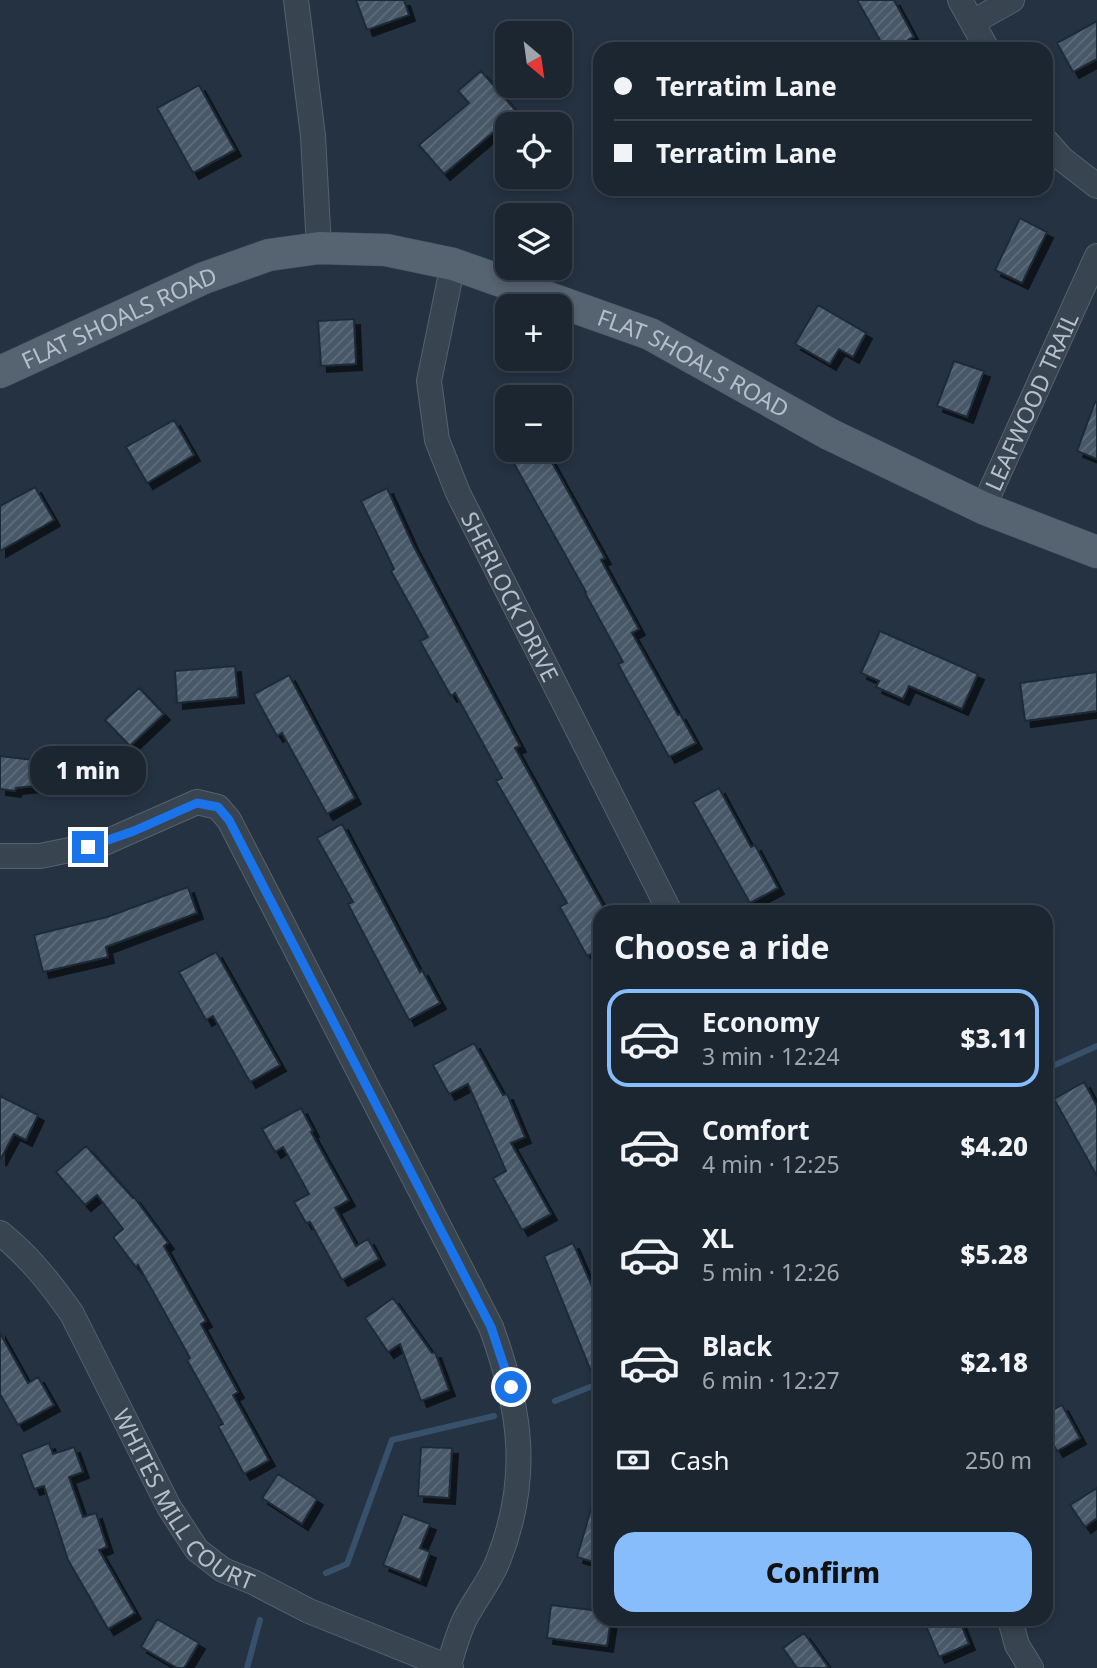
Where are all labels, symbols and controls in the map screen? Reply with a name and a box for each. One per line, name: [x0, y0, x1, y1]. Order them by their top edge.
north arrow: [495, 21, 572, 98]
map controls: [495, 21, 572, 462]
text: Terratim Lane: [656, 68, 837, 104]
button: locate: [495, 112, 572, 189]
text: Terratim Lane: [656, 135, 837, 171]
button: layers: [495, 203, 572, 280]
street label: FLAT SHOALS ROAD: [16, 259, 221, 376]
button: +: [495, 294, 572, 371]
street label: FLAT SHOALS ROAD: [593, 301, 795, 425]
street label: LEAFWOOD TRAIL: [977, 307, 1086, 496]
button: −: [495, 385, 572, 462]
street label: SHERLOCK DRIVE: [454, 506, 567, 687]
callout: 1 min: [30, 746, 146, 794]
text: 1 min: [56, 754, 120, 786]
route end: [72, 831, 104, 863]
text: Choose a ride: [614, 925, 830, 968]
text: Economy: [702, 1004, 820, 1040]
icon: car: [618, 1007, 681, 1070]
text: $3.11: [961, 1020, 1028, 1056]
text: 3 min · 12:24: [702, 1040, 840, 1072]
text: Comfort: [702, 1112, 810, 1148]
icon: car: [618, 1115, 681, 1178]
text: $4.20: [961, 1128, 1028, 1164]
text: 4 min · 12:25: [702, 1148, 840, 1180]
text: XL: [702, 1220, 734, 1256]
icon: car: [618, 1223, 681, 1286]
text: $5.28: [961, 1236, 1028, 1272]
text: 5 min · 12:26: [702, 1256, 840, 1288]
text: Black: [702, 1328, 772, 1364]
icon: car: [618, 1331, 681, 1394]
text: $2.18: [961, 1344, 1028, 1380]
text: 6 min · 12:27: [702, 1364, 840, 1396]
route start: [495, 1371, 527, 1403]
street label: WHITES MILL COURT: [106, 1403, 260, 1597]
icon: cash: [614, 1441, 652, 1479]
text: Cash: [670, 1442, 730, 1478]
text: 250 m: [965, 1444, 1032, 1476]
button: Confirm: [614, 1532, 1032, 1612]

